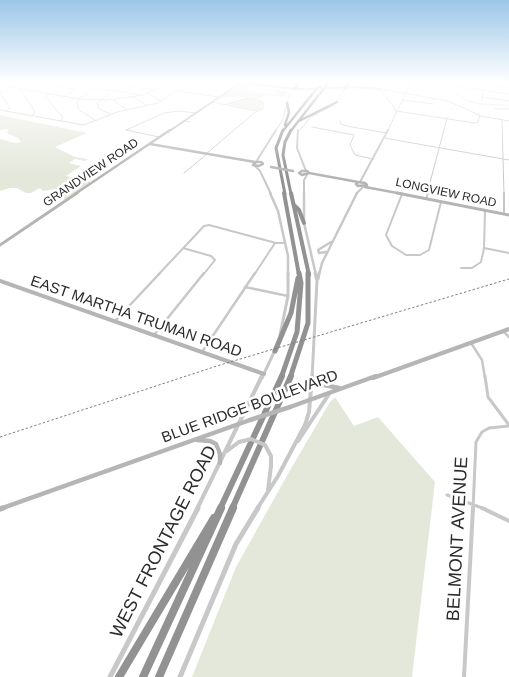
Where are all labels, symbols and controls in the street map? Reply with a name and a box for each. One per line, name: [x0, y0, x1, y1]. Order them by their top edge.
street label: GRANDVIEW ROAD: [41, 136, 141, 210]
street label: LONGVIEW ROAD: [394, 175, 498, 211]
street label: EAST MARTHA TRUMAN ROAD: [28, 272, 244, 362]
street label: BLUE RIDGE BOULEVARD: [159, 367, 341, 447]
street label: WEST FRONTAGE ROAD: [106, 442, 222, 642]
street label: BELMONT AVENUE: [443, 456, 473, 622]

